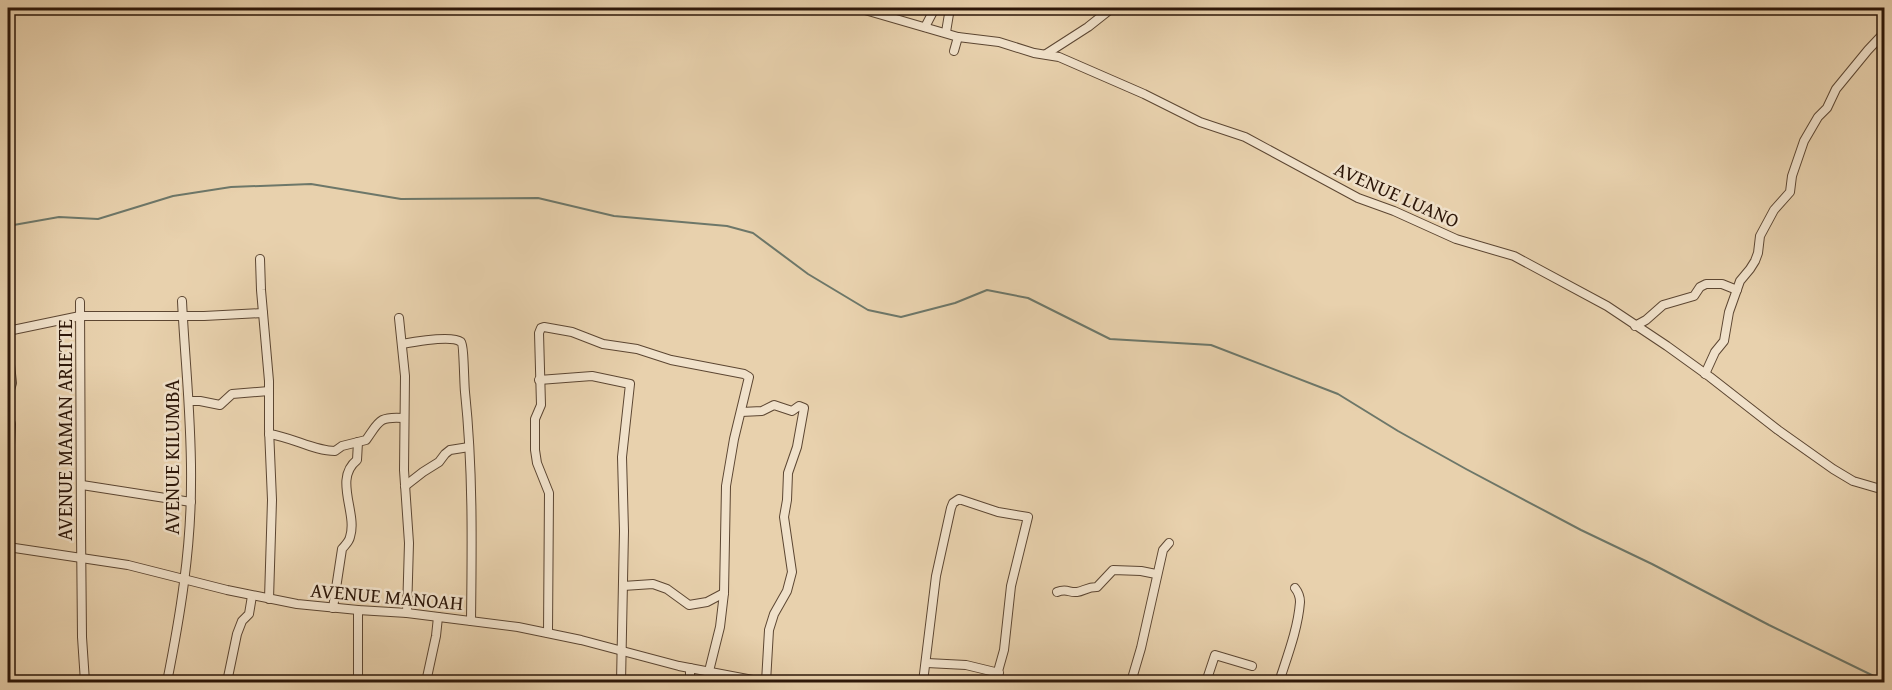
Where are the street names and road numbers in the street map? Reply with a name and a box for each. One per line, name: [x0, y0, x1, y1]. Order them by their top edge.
street label: AVENUE LUANO: [1330, 154, 1464, 234]
street label: AVENUE MAMAN ARIETTE: [50, 319, 79, 541]
street label: AVENUE KILUMBA: [157, 379, 186, 535]
street label: AVENUE MANOAH: [309, 575, 465, 617]

